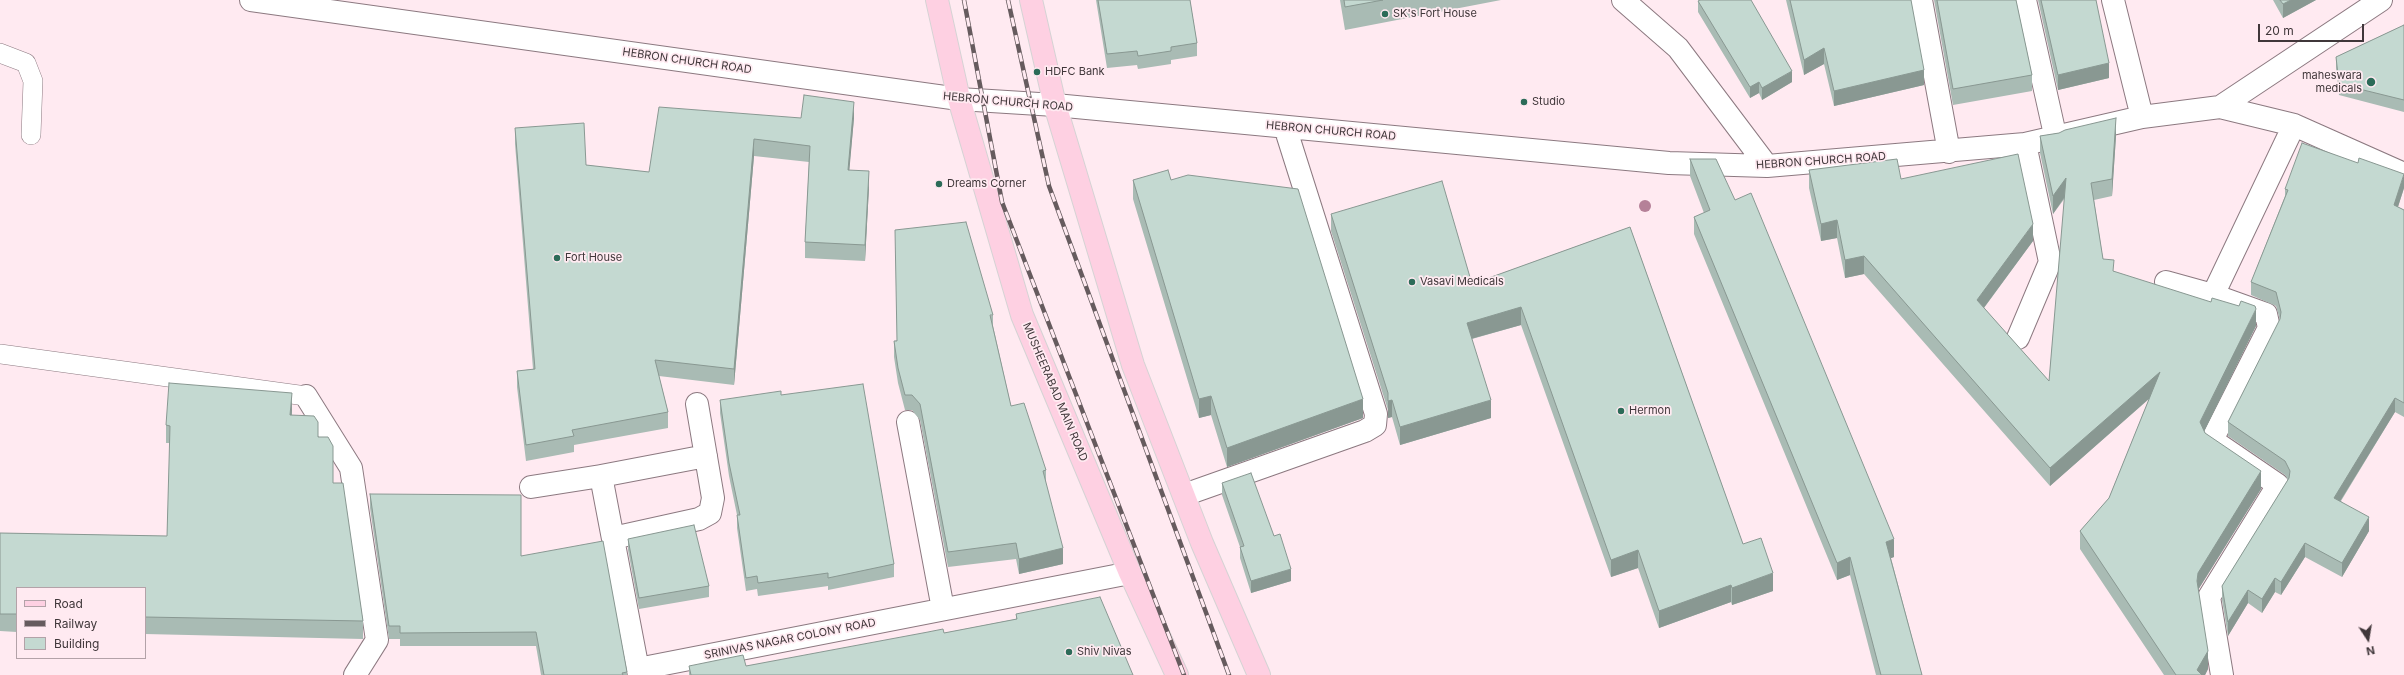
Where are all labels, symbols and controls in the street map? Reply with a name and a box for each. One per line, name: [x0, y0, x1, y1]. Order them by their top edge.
place label: SK's Fort House: [1393, 7, 1477, 21]
marker: SK's Fort House: [1380, 9, 1390, 19]
scale bar: [2260, 16, 2366, 42]
text: 20 m: [2265, 23, 2294, 38]
street label: HEBRON CHURCH ROAD: [622, 45, 752, 77]
place label: HDFC Bank: [1045, 65, 1105, 79]
marker: HDFC Bank: [1032, 67, 1042, 77]
place label: maheswara medicals: [2302, 69, 2362, 95]
marker: maheswara medicals: [2365, 76, 2377, 88]
street label: HEBRON CHURCH ROAD: [943, 90, 1073, 114]
place label: Studio: [1532, 95, 1565, 109]
marker: Studio: [1519, 97, 1529, 107]
street label: HEBRON CHURCH ROAD: [1266, 119, 1396, 143]
street label: HEBRON CHURCH ROAD: [1756, 150, 1886, 172]
place label: Dreams Corner: [947, 177, 1026, 191]
marker: Dreams Corner: [934, 179, 944, 189]
place label: Fort House: [565, 251, 622, 265]
marker: Fort House: [552, 253, 562, 263]
place label: Vasavi Medicals: [1420, 275, 1504, 289]
marker: Vasavi Medicals: [1407, 277, 1417, 287]
street label: MUSHEERABAD MAIN ROAD: [1020, 321, 1090, 463]
place label: Hermon: [1629, 404, 1671, 418]
marker: Hermon: [1616, 406, 1626, 416]
legend: [16, 587, 146, 659]
text: Road: [54, 596, 83, 611]
text: Railway: [54, 616, 97, 631]
street label: SRINIVAS NAGAR COLONY ROAD: [703, 616, 877, 662]
north arrow: [2348, 619, 2388, 659]
text: Building: [54, 636, 99, 651]
text: N: [2365, 643, 2376, 658]
place label: Shiv Nivas: [1077, 645, 1132, 659]
marker: Shiv Nivas: [1064, 647, 1074, 657]

